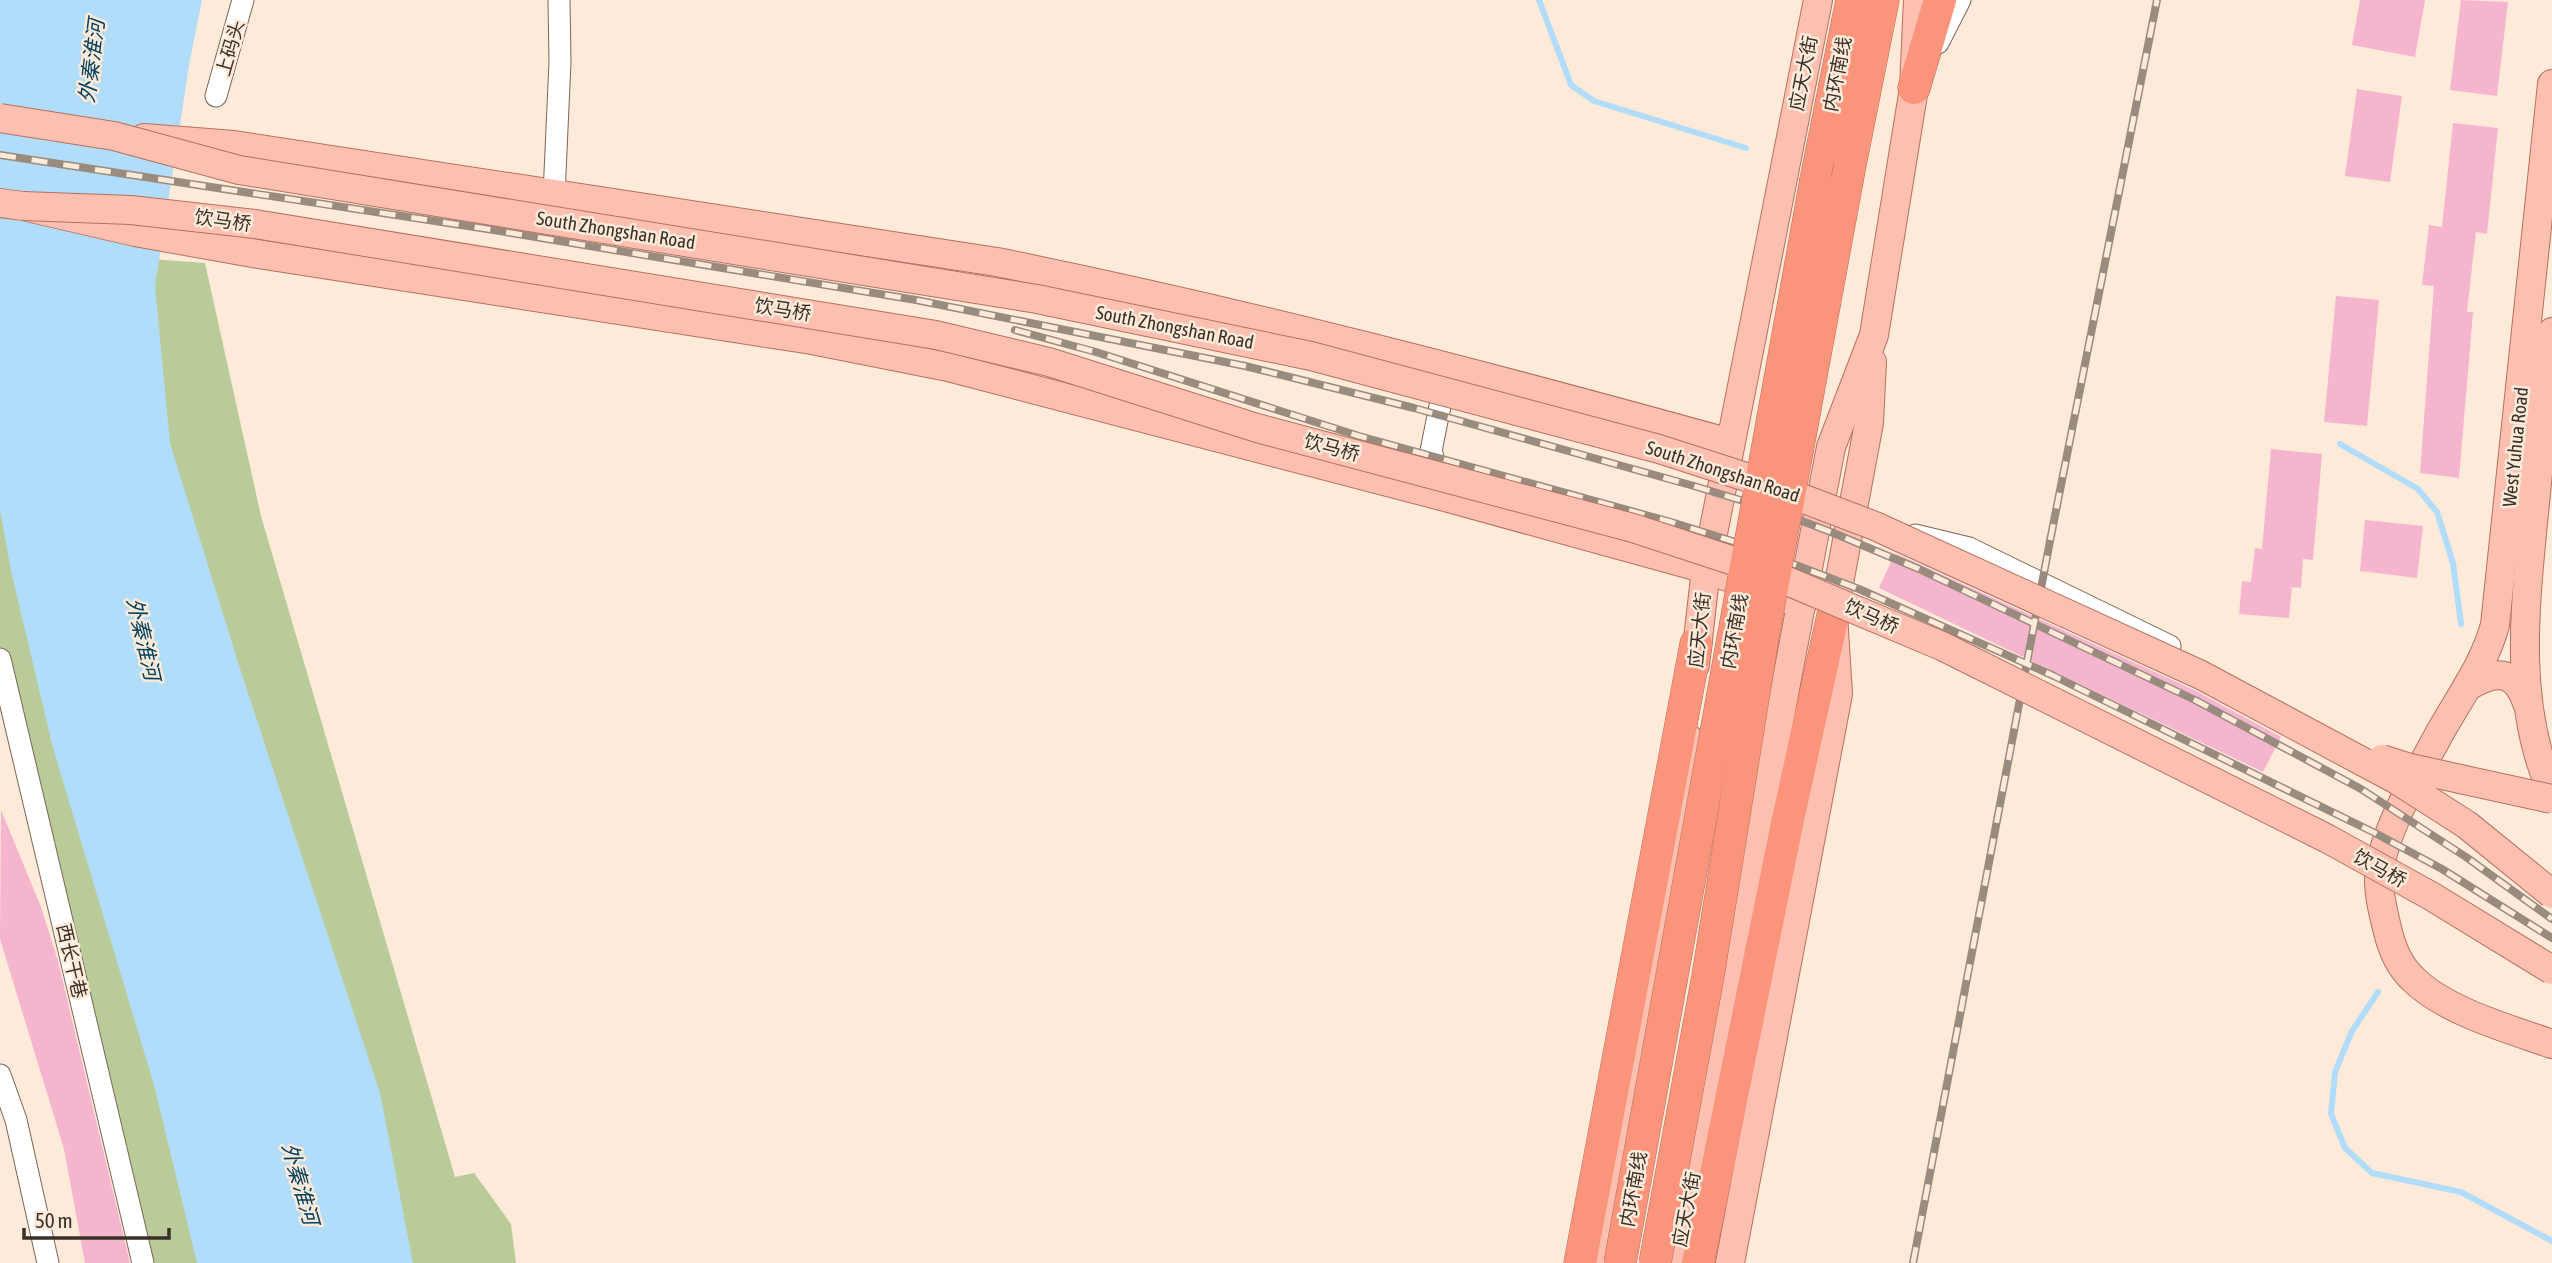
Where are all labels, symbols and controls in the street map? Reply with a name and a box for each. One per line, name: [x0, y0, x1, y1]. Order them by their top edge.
water label: 外秦淮河: [74, 14, 109, 104]
street label: 上码头: [212, 18, 248, 78]
street label: 应天大街: [1785, 34, 1821, 112]
street label: 内环南线: [1819, 35, 1855, 113]
street label: 饮马桥: [193, 205, 253, 235]
street label: South Zhongshan Road: [535, 207, 697, 253]
street label: 饮马桥: [753, 294, 813, 324]
street label: South Zhongshan Road: [1094, 301, 1256, 353]
street label: West Yuhua Road: [2498, 386, 2532, 508]
street label: 饮马桥: [1302, 429, 1362, 465]
street label: South Zhongshan Road: [1643, 436, 1803, 506]
street label: 应天大街: [1684, 591, 1714, 669]
street label: 内环南线: [1717, 592, 1751, 670]
street label: 饮马桥: [1841, 594, 1903, 638]
water label: 外秦淮河: [123, 595, 166, 686]
street label: 饮马桥: [2350, 845, 2410, 891]
street label: 西长干巷: [53, 921, 91, 1001]
water label: 外秦淮河: [278, 1140, 325, 1231]
street label: 内环南线: [1616, 1150, 1650, 1228]
street label: 应天大街: [1668, 1170, 1704, 1248]
scale bar: [24, 1196, 170, 1240]
text: 50 m: [35, 1208, 73, 1232]

